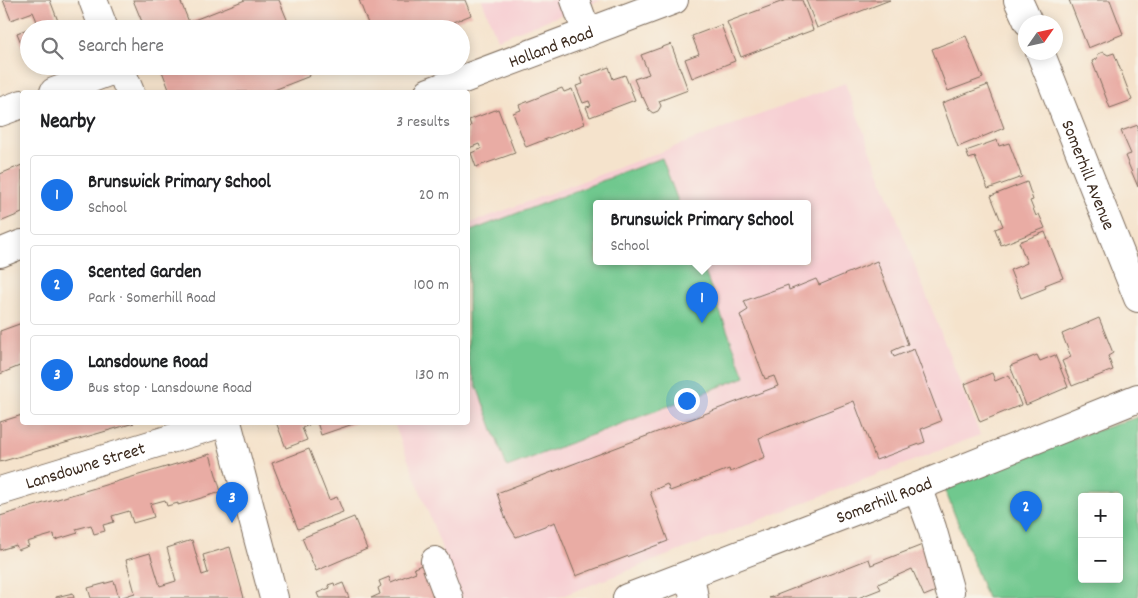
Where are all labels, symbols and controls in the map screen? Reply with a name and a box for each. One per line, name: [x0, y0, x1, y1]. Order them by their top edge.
north arrow: [1018, 15, 1063, 60]
search box: [20, 20, 470, 75]
street label: Holland Road: [506, 21, 598, 76]
icon: search: [38, 34, 66, 62]
text: Search here: [78, 34, 164, 61]
text: Nearby: [40, 108, 95, 138]
text: 3 results: [396, 111, 450, 134]
street label: Somerhill Avenue: [1053, 117, 1120, 234]
text: Brunswick Primary School: [88, 170, 271, 197]
text: 1: [55, 184, 59, 207]
text: 20 m: [419, 184, 449, 207]
text: School: [88, 197, 127, 220]
popup: [593, 200, 811, 265]
text: Brunswick Primary School: [611, 208, 793, 235]
text: School: [611, 235, 649, 258]
text: Scented Garden: [88, 260, 201, 287]
text: 2: [54, 274, 61, 297]
text: 100 m: [413, 274, 449, 297]
pin: 1: [686, 282, 718, 323]
text: Park · Somerhill Road: [88, 287, 216, 310]
text: Lansdowne Road: [88, 350, 208, 377]
text: 3: [53, 364, 61, 387]
text: 130 m: [415, 364, 449, 387]
text: Bus stop · Lansdowne Road: [88, 377, 252, 400]
your location: [674, 388, 700, 414]
street label: Lansdowne Street: [23, 437, 149, 497]
street label: Somerhill Road: [833, 472, 936, 532]
pin: 3: [216, 482, 248, 523]
pin: 2: [1010, 491, 1042, 532]
map controls: [1078, 493, 1123, 583]
button: +: [1078, 493, 1123, 538]
button: −: [1078, 538, 1123, 583]

